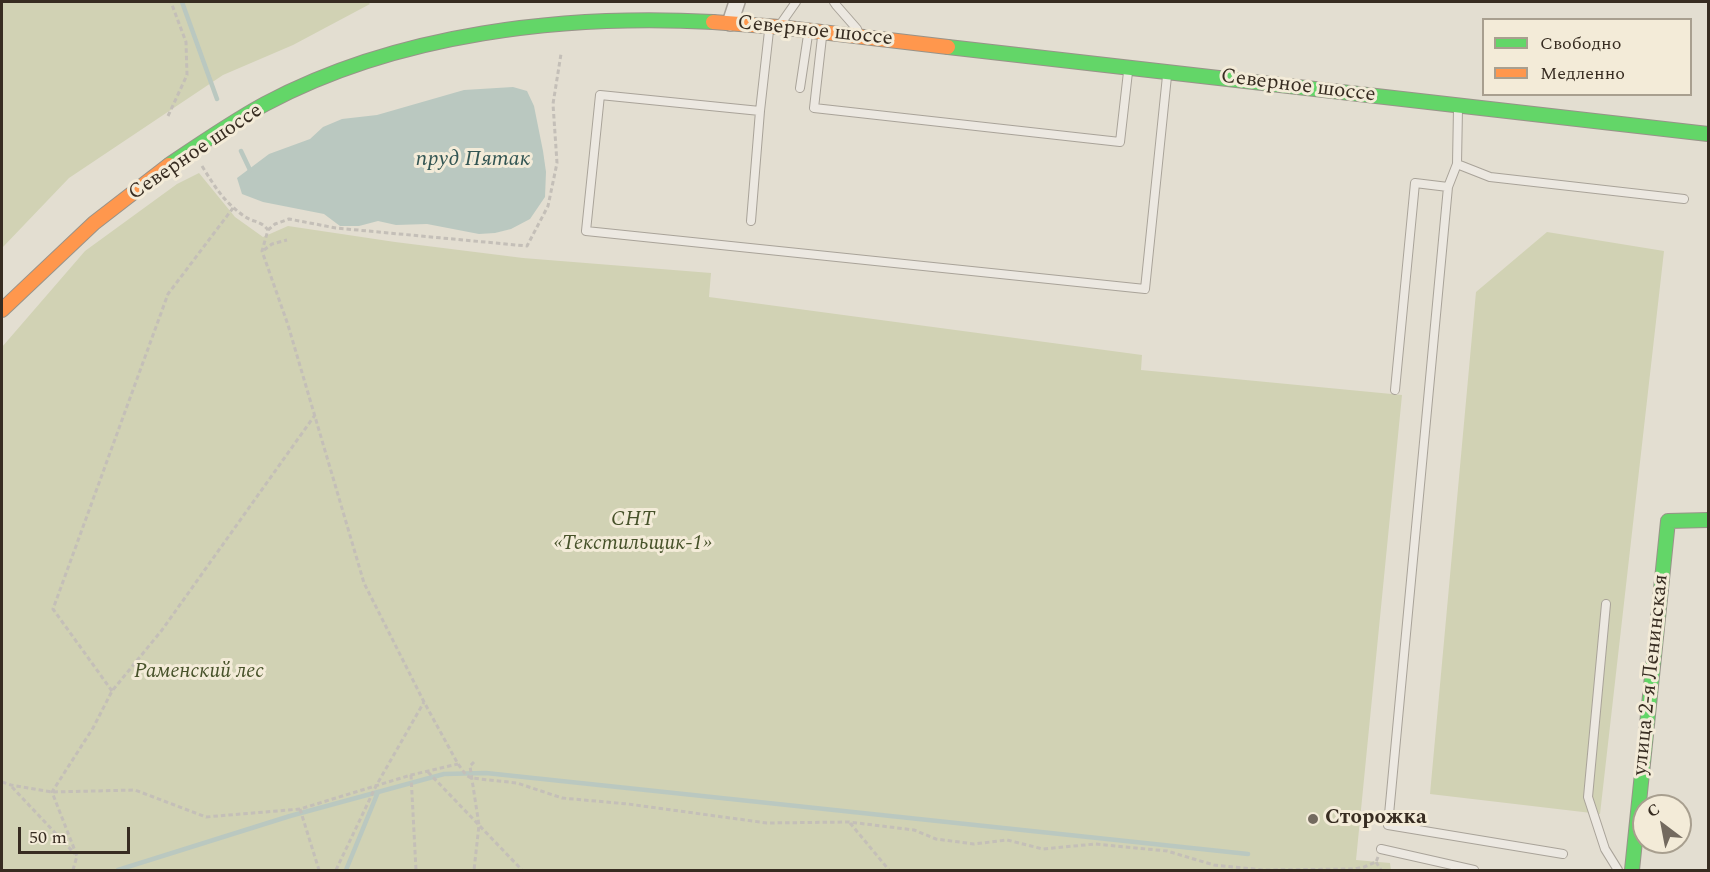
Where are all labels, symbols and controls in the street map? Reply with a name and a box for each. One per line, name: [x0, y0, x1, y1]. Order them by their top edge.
street label: Северное шоссе: [736, 11, 894, 53]
legend: [1482, 18, 1692, 96]
text: Свободно: [1540, 30, 1621, 57]
text: Медленно: [1540, 60, 1625, 87]
street label: Северное шоссе: [1219, 65, 1377, 109]
street label: Северное шоссе: [124, 99, 268, 207]
water label: пруд Пятак: [416, 148, 530, 174]
park label: СНТ «Текстильщик-1»: [554, 508, 712, 558]
street label: улица 2-я Ленинская: [1629, 573, 1675, 777]
park label: Раменский лес: [134, 660, 264, 686]
north arrow: [1632, 794, 1692, 854]
text: С: [1642, 797, 1665, 824]
place label: Сторожка: [1325, 806, 1427, 832]
marker: Сторожка: [1306, 812, 1320, 826]
scale bar: [21, 815, 134, 853]
text: 50 m: [29, 824, 67, 851]

